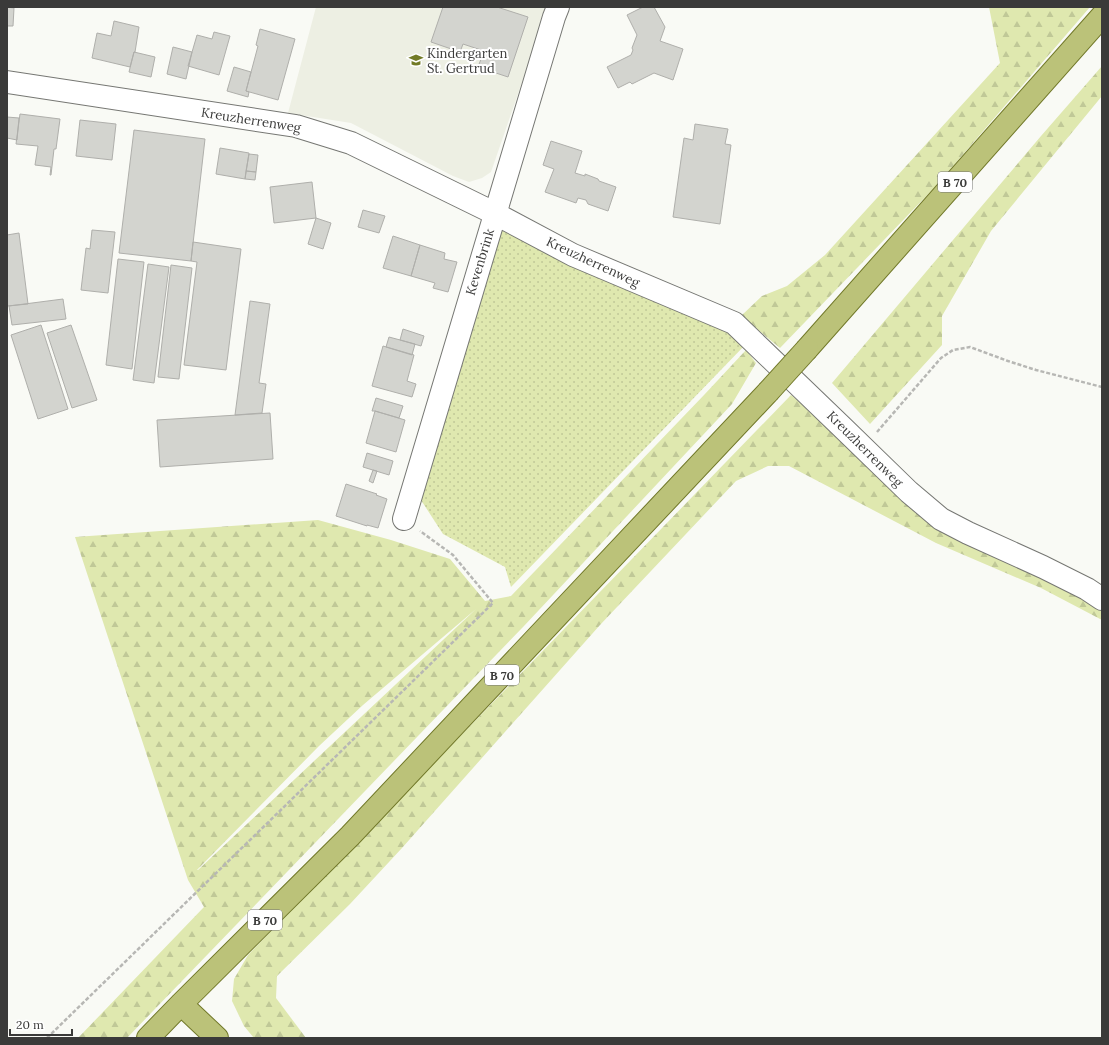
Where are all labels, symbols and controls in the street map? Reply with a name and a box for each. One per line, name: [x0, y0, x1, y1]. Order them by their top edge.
place label: Kindergarten St. Gertrud: [427, 45, 508, 77]
school or university icon: Kindergarten St. Gertrud: [408, 52, 424, 68]
street label: Kreuzherrenweg: [200, 104, 303, 136]
road number: B 70: [938, 172, 972, 192]
street label: Kevenbrink: [462, 227, 498, 297]
street label: Kreuzherrenweg: [544, 233, 643, 291]
street label: Kreuzherrenweg: [823, 407, 907, 491]
road number: B 70: [485, 665, 519, 685]
road number: B 70: [248, 910, 282, 930]
scale bar: [10, 1011, 72, 1037]
text: 20 m: [16, 1017, 44, 1032]

